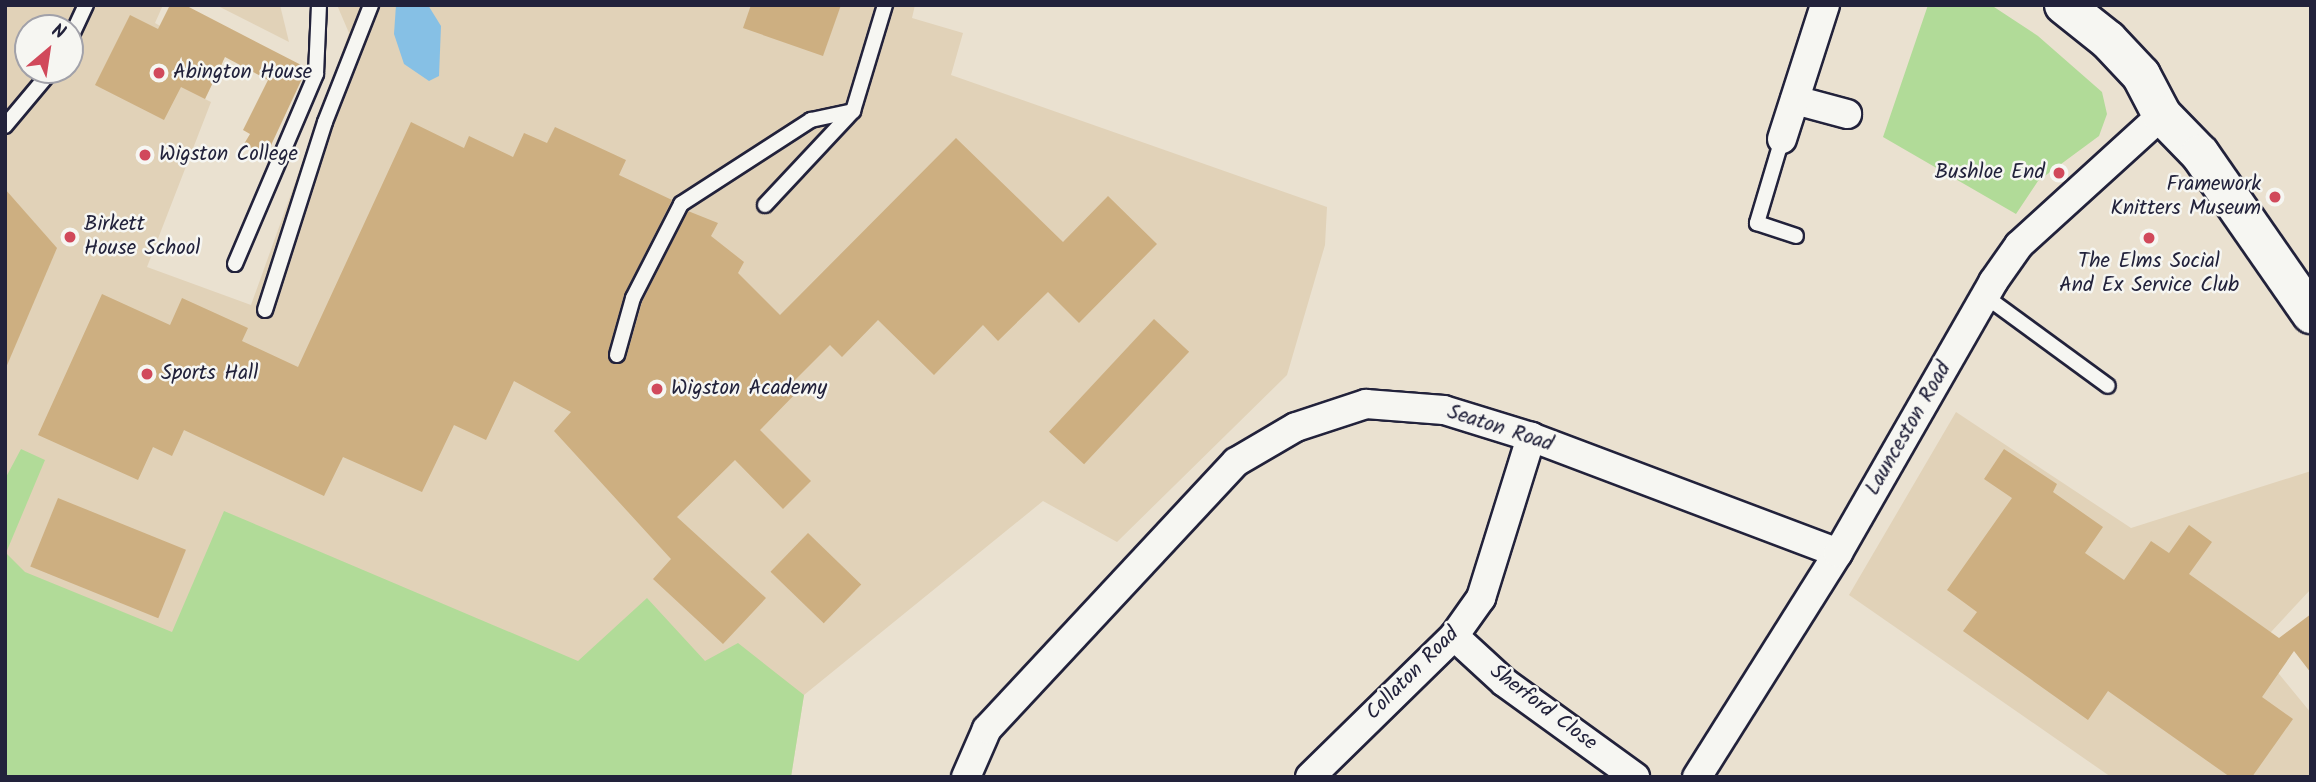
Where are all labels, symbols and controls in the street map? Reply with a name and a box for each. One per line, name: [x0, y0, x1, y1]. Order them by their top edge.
north arrow: [14, 14, 84, 84]
text: N: [46, 16, 71, 48]
place label: Abington House: [173, 60, 312, 86]
marker: Abington House: [151, 65, 167, 81]
place label: Wigston College: [159, 142, 298, 168]
marker: Wigston College: [137, 147, 153, 163]
place label: Bushloe End: [1935, 160, 2045, 186]
marker: Bushloe End: [2051, 165, 2067, 181]
place label: Framework Knitters Museum: [2110, 172, 2261, 222]
marker: Framework Knitters Museum: [2267, 189, 2283, 205]
place label: Birkett House School: [84, 212, 200, 262]
marker: Birkett House School: [62, 229, 78, 245]
marker: The Elms Social And Ex Service Club: [2141, 230, 2157, 246]
place label: The Elms Social And Ex Service Club: [2059, 249, 2239, 299]
street label: Launceston Road: [1861, 358, 1957, 500]
place label: Sports Hall: [161, 361, 258, 387]
marker: Sports Hall: [139, 366, 155, 382]
place label: Wigston Academy: [671, 376, 827, 402]
marker: Wigston Academy: [649, 381, 665, 397]
street label: Seaton Road: [1444, 400, 1556, 458]
street label: Collaton Road: [1361, 622, 1465, 726]
street label: Sherford Close: [1484, 660, 1602, 756]

